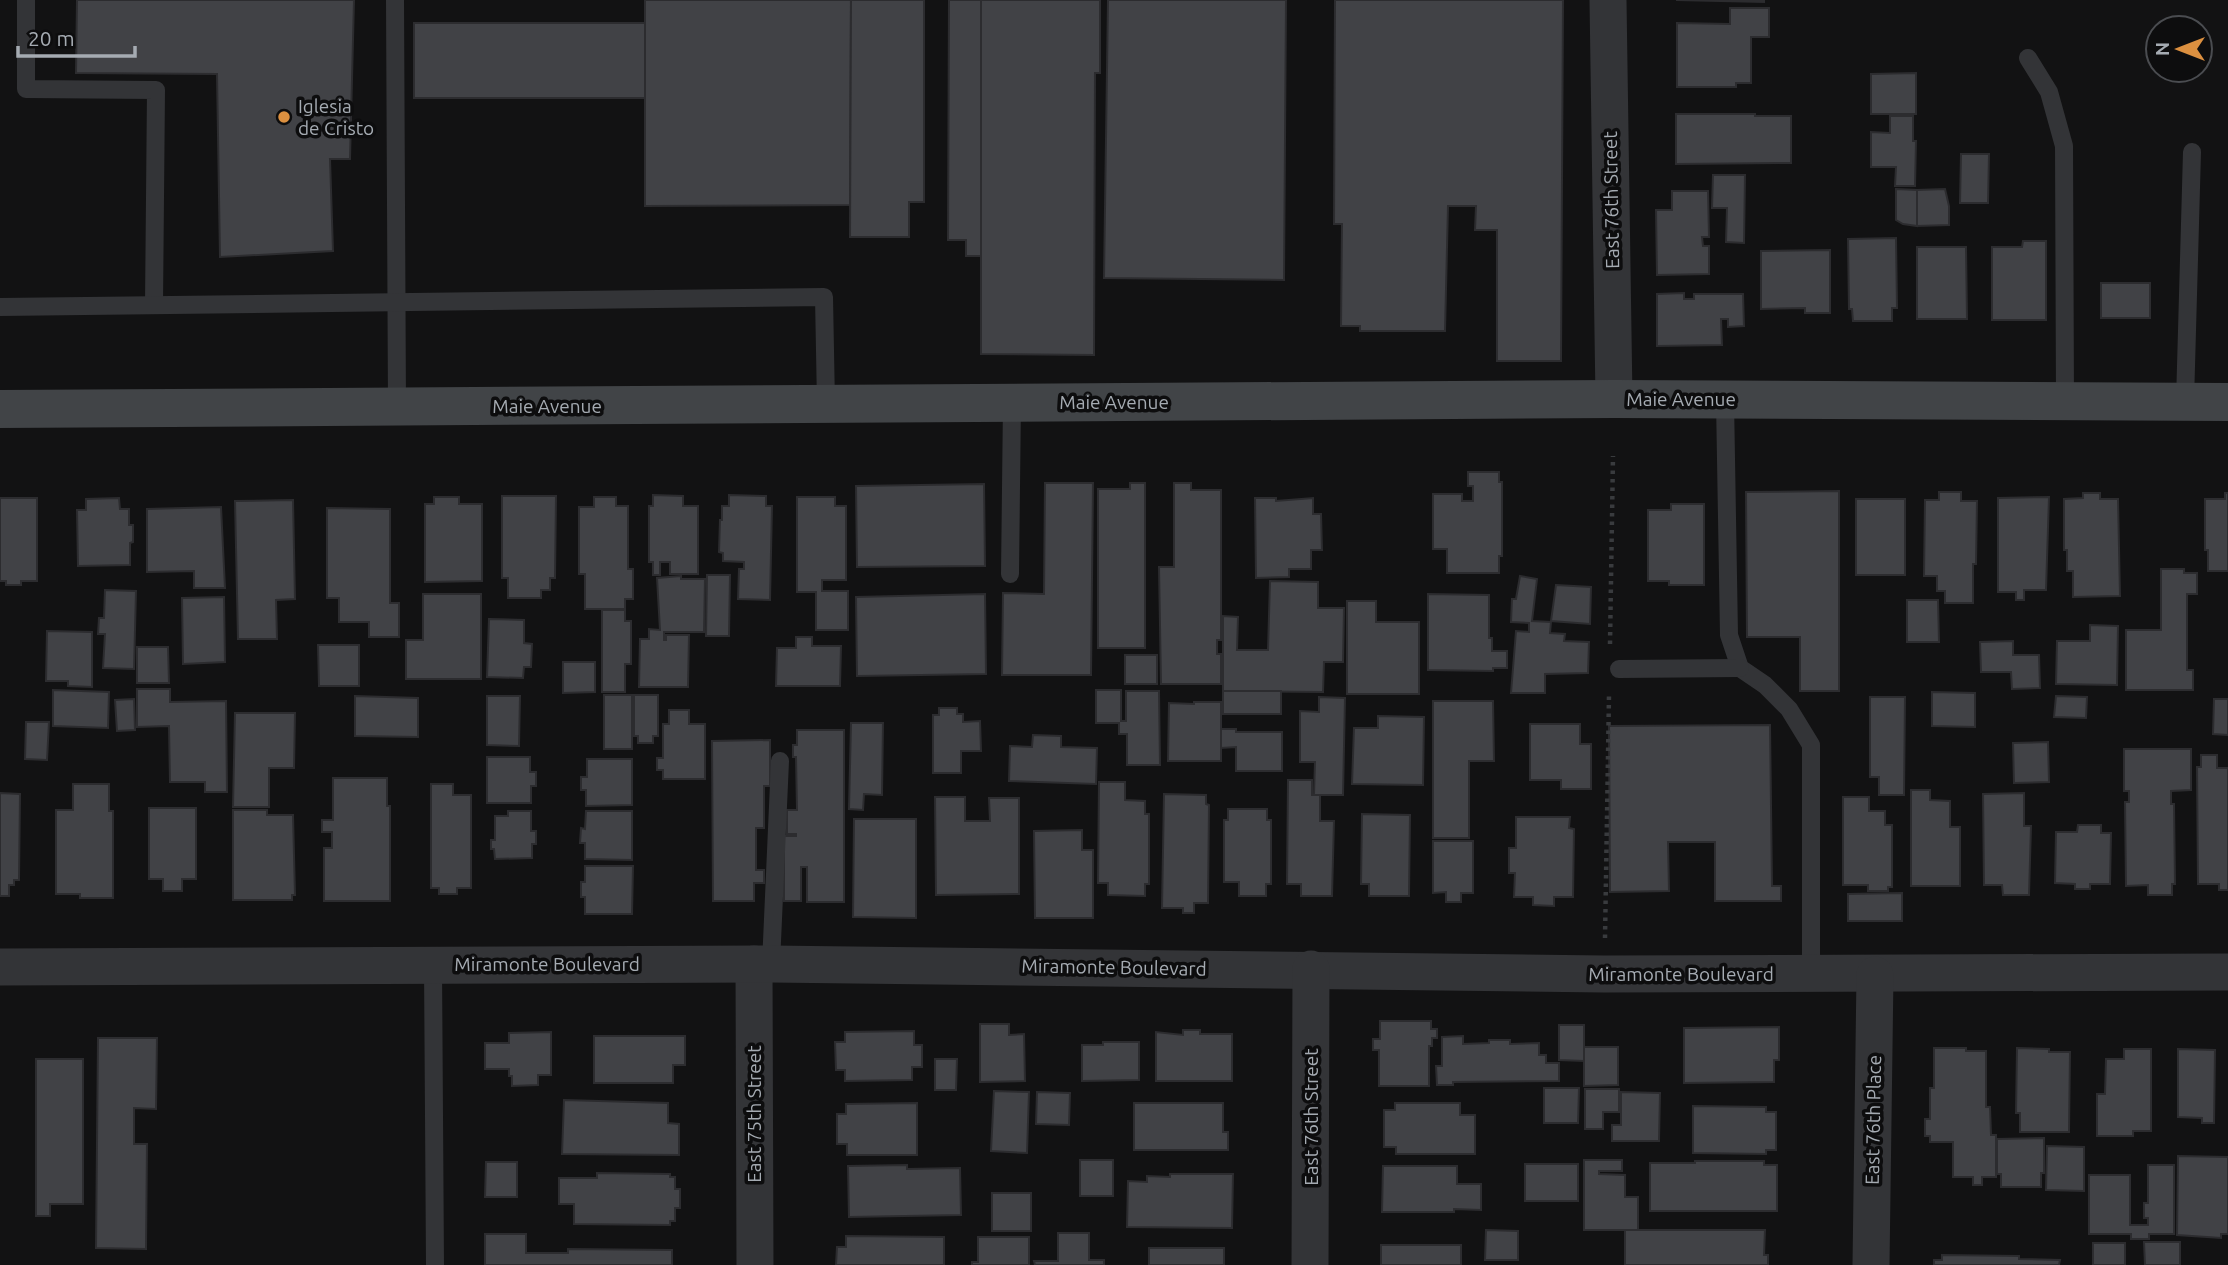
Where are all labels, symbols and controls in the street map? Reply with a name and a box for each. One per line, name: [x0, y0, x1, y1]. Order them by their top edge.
scale bar: [18, 14, 135, 58]
north arrow: [2144, 14, 2214, 84]
text: 20 m: [28, 26, 75, 50]
text: N: [2151, 42, 2173, 56]
place label: Iglesia de Cristo: [298, 95, 374, 139]
marker: Iglesia de Cristo: [276, 109, 292, 125]
street label: East 76th Street: [1599, 130, 1623, 269]
street label: Maie Avenue: [1626, 388, 1736, 410]
street label: Maie Avenue: [1059, 391, 1169, 413]
street label: Maie Avenue: [492, 395, 602, 417]
street label: Miramonte Boulevard: [454, 953, 640, 975]
street label: Miramonte Boulevard: [1021, 954, 1207, 980]
street label: Miramonte Boulevard: [1588, 963, 1774, 985]
street label: East 75th Street: [743, 1045, 765, 1183]
street label: East 76th Street: [1300, 1048, 1322, 1186]
street label: East 76th Place: [1861, 1055, 1885, 1185]

